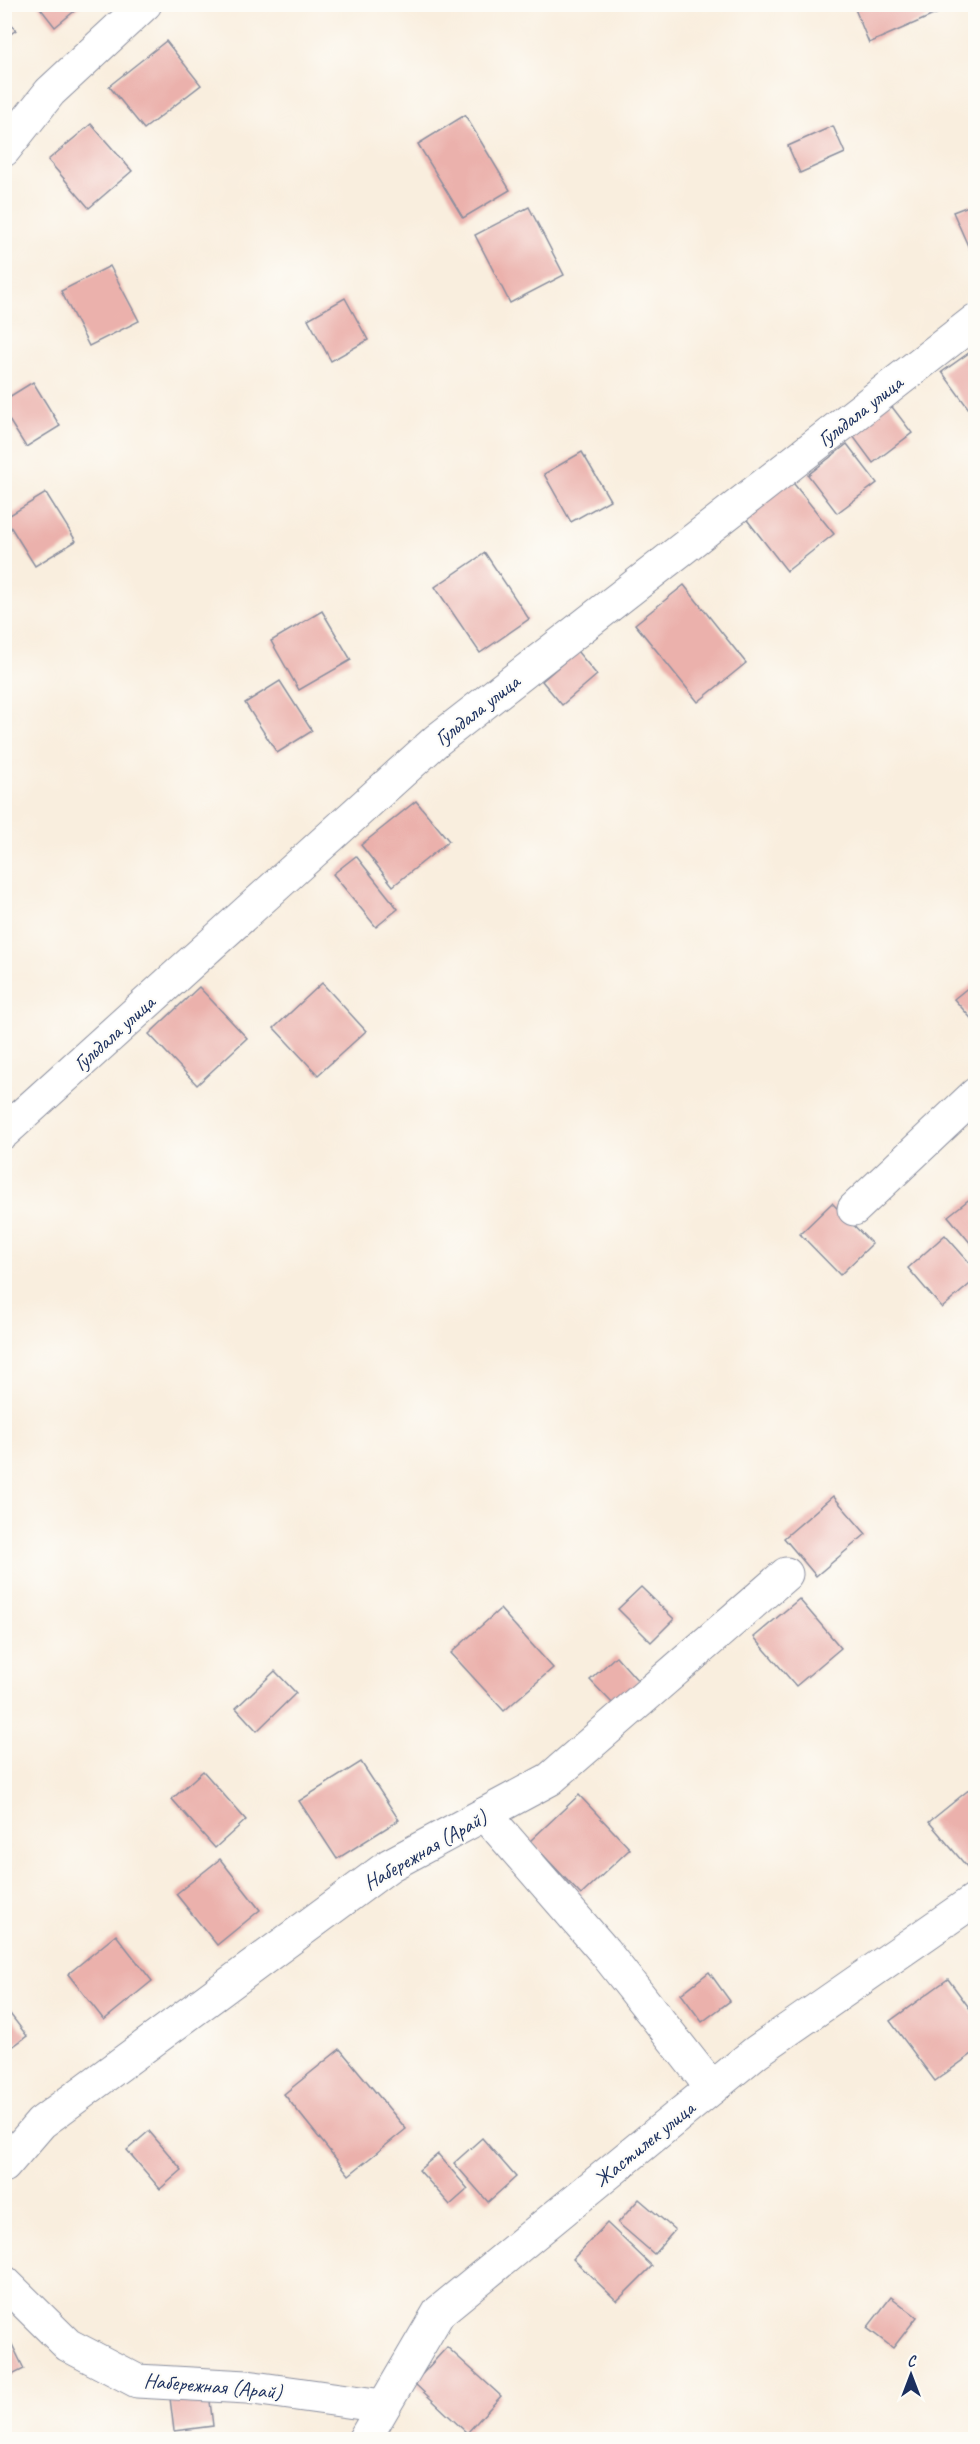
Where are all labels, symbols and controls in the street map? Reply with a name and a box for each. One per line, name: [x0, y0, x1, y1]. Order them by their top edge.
street label: Гульдала улица: [812, 368, 910, 452]
street label: Гульдала улица: [429, 667, 527, 751]
street label: Гульдала улица: [68, 988, 162, 1076]
street label: Набережная (Арай): [359, 1804, 492, 1896]
street label: Жастилек улица: [588, 2094, 702, 2193]
north arrow: [881, 2345, 941, 2405]
text: С: [907, 2351, 917, 2371]
street label: Набережная (Арай): [143, 2367, 284, 2405]

